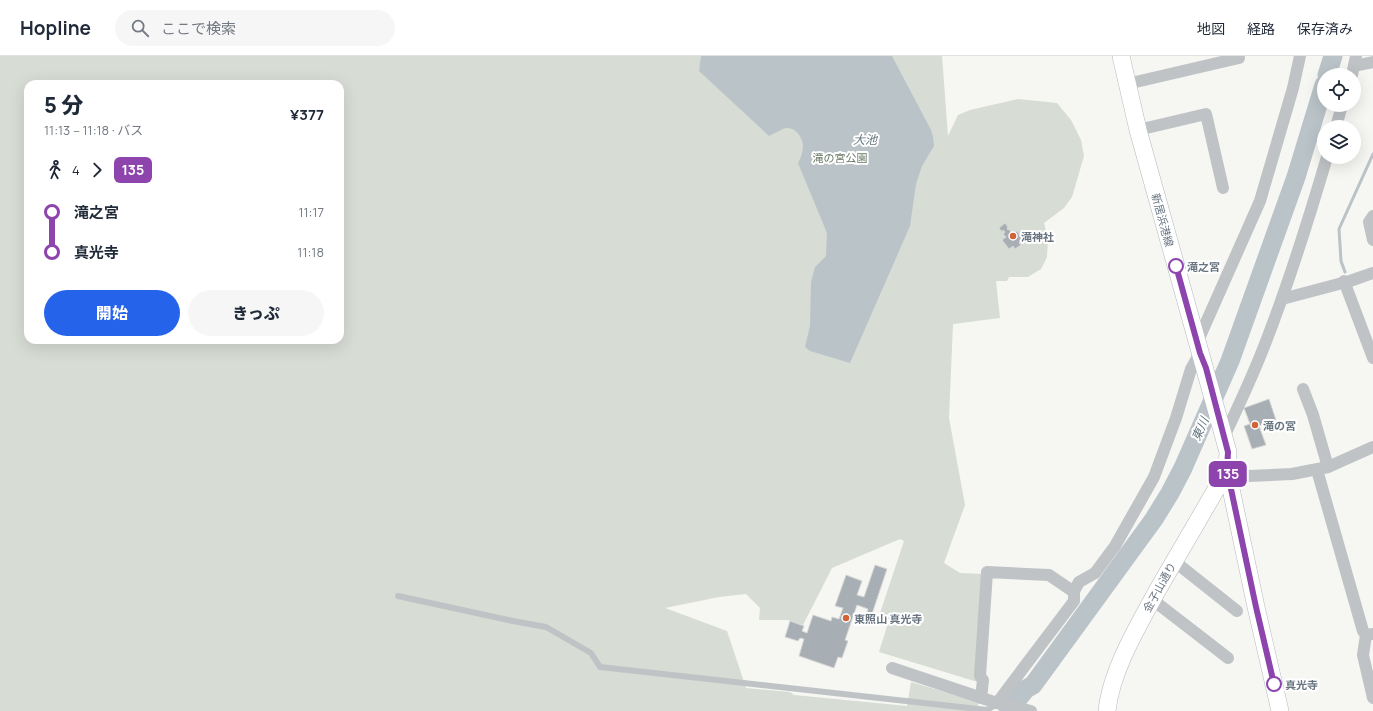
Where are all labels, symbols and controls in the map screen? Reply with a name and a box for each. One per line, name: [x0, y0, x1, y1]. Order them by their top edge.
search box: [115, 10, 395, 46]
text: Hopline: [20, 15, 91, 41]
icon: search: [129, 17, 151, 39]
text: ここで検索: [161, 18, 236, 39]
text: 地図: [1197, 19, 1225, 38]
text: 経路: [1247, 19, 1275, 38]
text: 保存済み: [1297, 19, 1353, 38]
map controls: [1317, 68, 1361, 164]
button: locate: [1317, 68, 1361, 112]
text: 5 分: [44, 90, 83, 120]
text: ¥377: [290, 104, 324, 125]
button: layers: [1317, 120, 1361, 164]
text: 11:13 – 11:18 · バス: [44, 121, 143, 139]
water label: 大池: [853, 131, 878, 148]
park label: 滝の宮公園: [813, 150, 868, 165]
icon: walk: [44, 159, 66, 181]
icon: forward: [86, 159, 108, 181]
text: 135: [122, 160, 144, 179]
text: 4: [72, 161, 80, 179]
street label: 新居浜港線: [1149, 191, 1177, 249]
text: 滝之宮: [74, 202, 119, 223]
text: 11:17: [298, 203, 324, 221]
place label: 滝神社: [1021, 229, 1054, 244]
marker: 滝神社: [1008, 231, 1018, 241]
text: 真光寺: [74, 242, 119, 263]
text: 11:18: [297, 243, 324, 261]
marker: 滝之宮: [1168, 258, 1184, 274]
place label: 滝之宮: [1187, 259, 1220, 274]
button: 開始: [44, 290, 180, 336]
button: きっぷ: [188, 290, 324, 336]
water label: 東川: [1187, 413, 1213, 443]
place label: 滝の宮: [1263, 418, 1296, 433]
marker: 滝の宮: [1250, 420, 1260, 430]
line badge: 135: [1205, 461, 1251, 487]
text: 135: [1217, 464, 1239, 483]
street label: 金子山通り: [1139, 559, 1179, 615]
place label: 東照山 真光寺: [854, 611, 922, 626]
marker: 東照山 真光寺: [841, 613, 851, 623]
marker: 真光寺: [1266, 676, 1282, 692]
place label: 真光寺: [1285, 677, 1318, 692]

